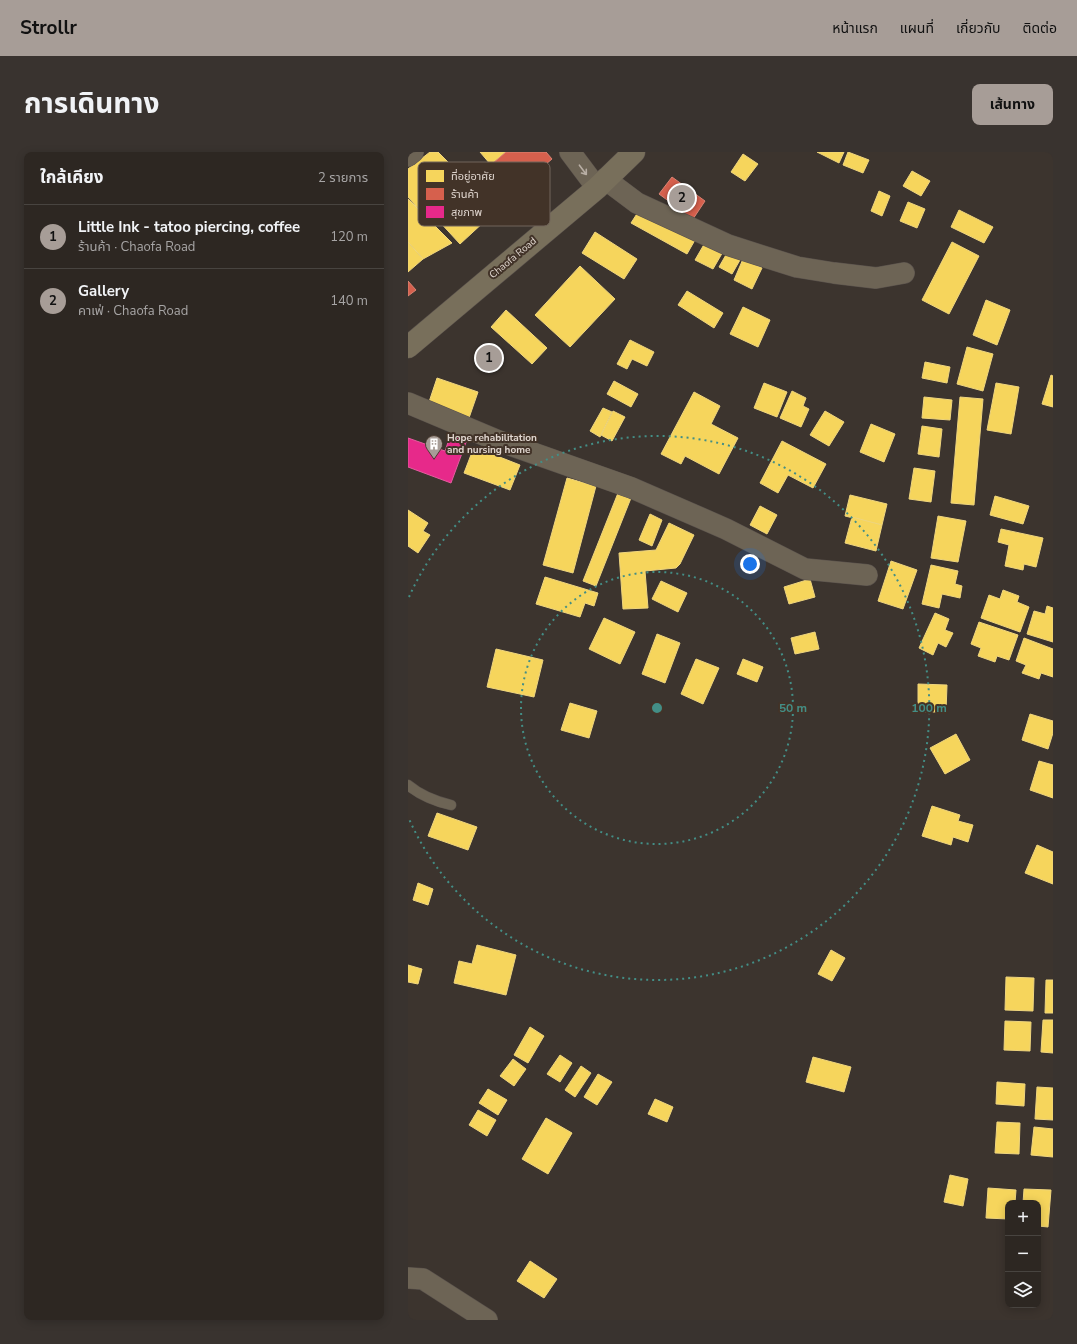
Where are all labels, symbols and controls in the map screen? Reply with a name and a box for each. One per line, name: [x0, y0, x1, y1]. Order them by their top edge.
text: Strollr: [20, 15, 77, 41]
text: หน้าแรก: [832, 19, 878, 38]
text: แผนที่: [900, 19, 934, 38]
text: เกี่ยวกับ: [956, 19, 1001, 38]
text: ติดต่อ: [1023, 19, 1057, 38]
button: เส้นทาง: [972, 84, 1053, 125]
text: การเดินทาง: [24, 85, 159, 123]
legend: [418, 162, 550, 226]
one-way arrow: [579, 164, 588, 175]
text: ใกล้เคียง: [40, 166, 103, 189]
text: ที่อยู่อาศัย: [451, 168, 495, 184]
text: 2 รายการ: [318, 169, 368, 187]
pin: 2: [669, 183, 695, 213]
text: ร้านค้า: [451, 187, 479, 202]
text: สุขภาพ: [451, 205, 482, 220]
text: Little Ink - tatoo piercing, coffee: [78, 217, 300, 237]
text: 1: [49, 228, 57, 246]
text: 120 m: [330, 228, 368, 246]
street label: Chaofa Road: [486, 234, 540, 282]
text: ร้านค้า · Chaofa Road: [78, 238, 195, 256]
text: Gallery: [78, 281, 129, 301]
text: 2: [49, 292, 57, 310]
text: 140 m: [330, 292, 368, 310]
text: คาเฟ่ · Chaofa Road: [78, 302, 188, 320]
pin: 1: [476, 343, 502, 373]
place label: Hope rehabilitation and nursing home: [447, 431, 537, 457]
building icon: Hope rehabilitation and nursing home: [424, 434, 444, 459]
your location: [740, 554, 760, 574]
text: 50 m: [779, 700, 807, 716]
text: 100 m: [911, 700, 947, 716]
centre of rings: [650, 701, 664, 715]
map controls: [1005, 1200, 1041, 1308]
button: +: [1005, 1200, 1041, 1236]
button: −: [1005, 1236, 1041, 1272]
button: layers: [1005, 1272, 1041, 1308]

